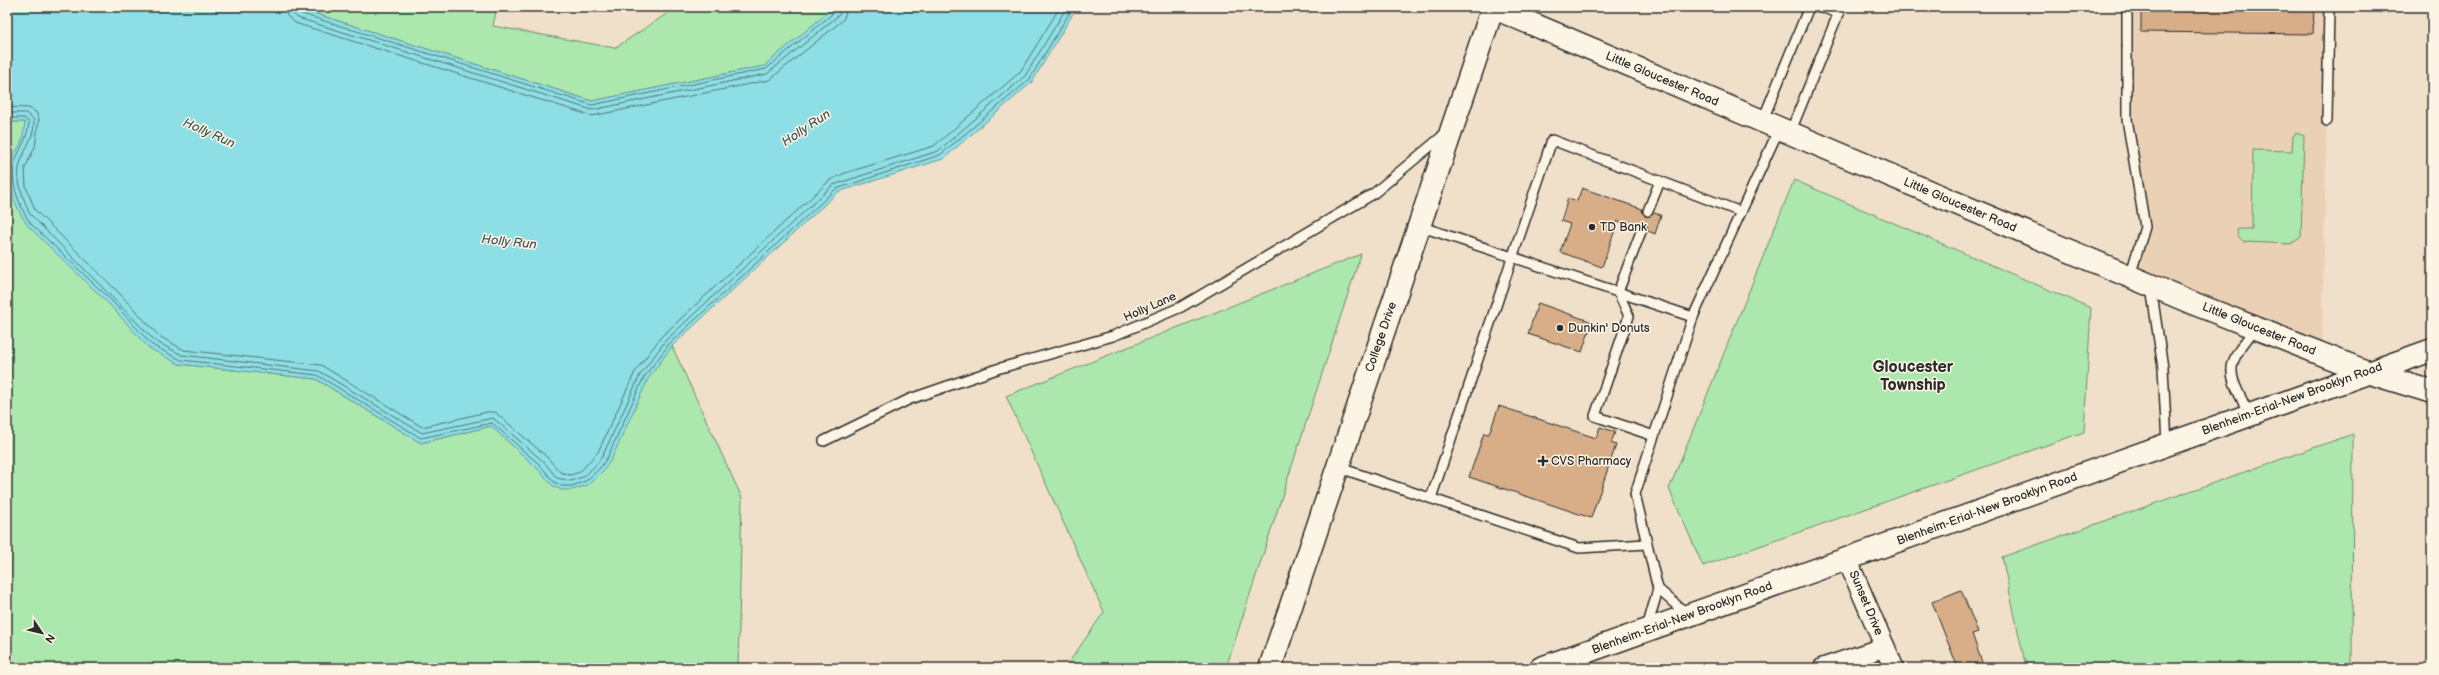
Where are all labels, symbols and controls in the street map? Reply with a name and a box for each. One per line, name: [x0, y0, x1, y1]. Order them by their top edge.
street label: Little Gloucester Road: [1603, 48, 1721, 110]
water label: Holly Run: [779, 106, 833, 150]
water label: Holly Run: [180, 114, 238, 152]
street label: Little Gloucester Road: [1901, 174, 2019, 236]
place label: TD Bank: [1600, 220, 1647, 235]
marker: TD Bank: [1587, 222, 1597, 232]
water label: Holly Run: [481, 231, 537, 253]
street label: Holly Lane: [1121, 289, 1179, 325]
street label: Little Gloucester Road: [2200, 299, 2318, 359]
street label: College Drive: [1362, 300, 1400, 374]
place label: Dunkin' Donuts: [1568, 321, 1650, 336]
marker: Dunkin' Donuts: [1555, 323, 1565, 333]
district label: Gloucester Township: [1873, 358, 1954, 395]
street label: Blenheim-Erial-New Brooklyn Road: [2200, 359, 2384, 439]
place label: CVS Pharmacy: [1551, 454, 1632, 469]
marker: CVS Pharmacy: [1538, 456, 1548, 466]
street label: Blenheim-Erial-New Brooklyn Road: [1895, 469, 2079, 549]
street label: Sunset Drive: [1846, 568, 1886, 638]
street label: Blenheim-Erial-New Brooklyn Road: [1590, 578, 1774, 658]
north arrow: [22, 613, 62, 653]
text: N: [42, 631, 57, 646]

